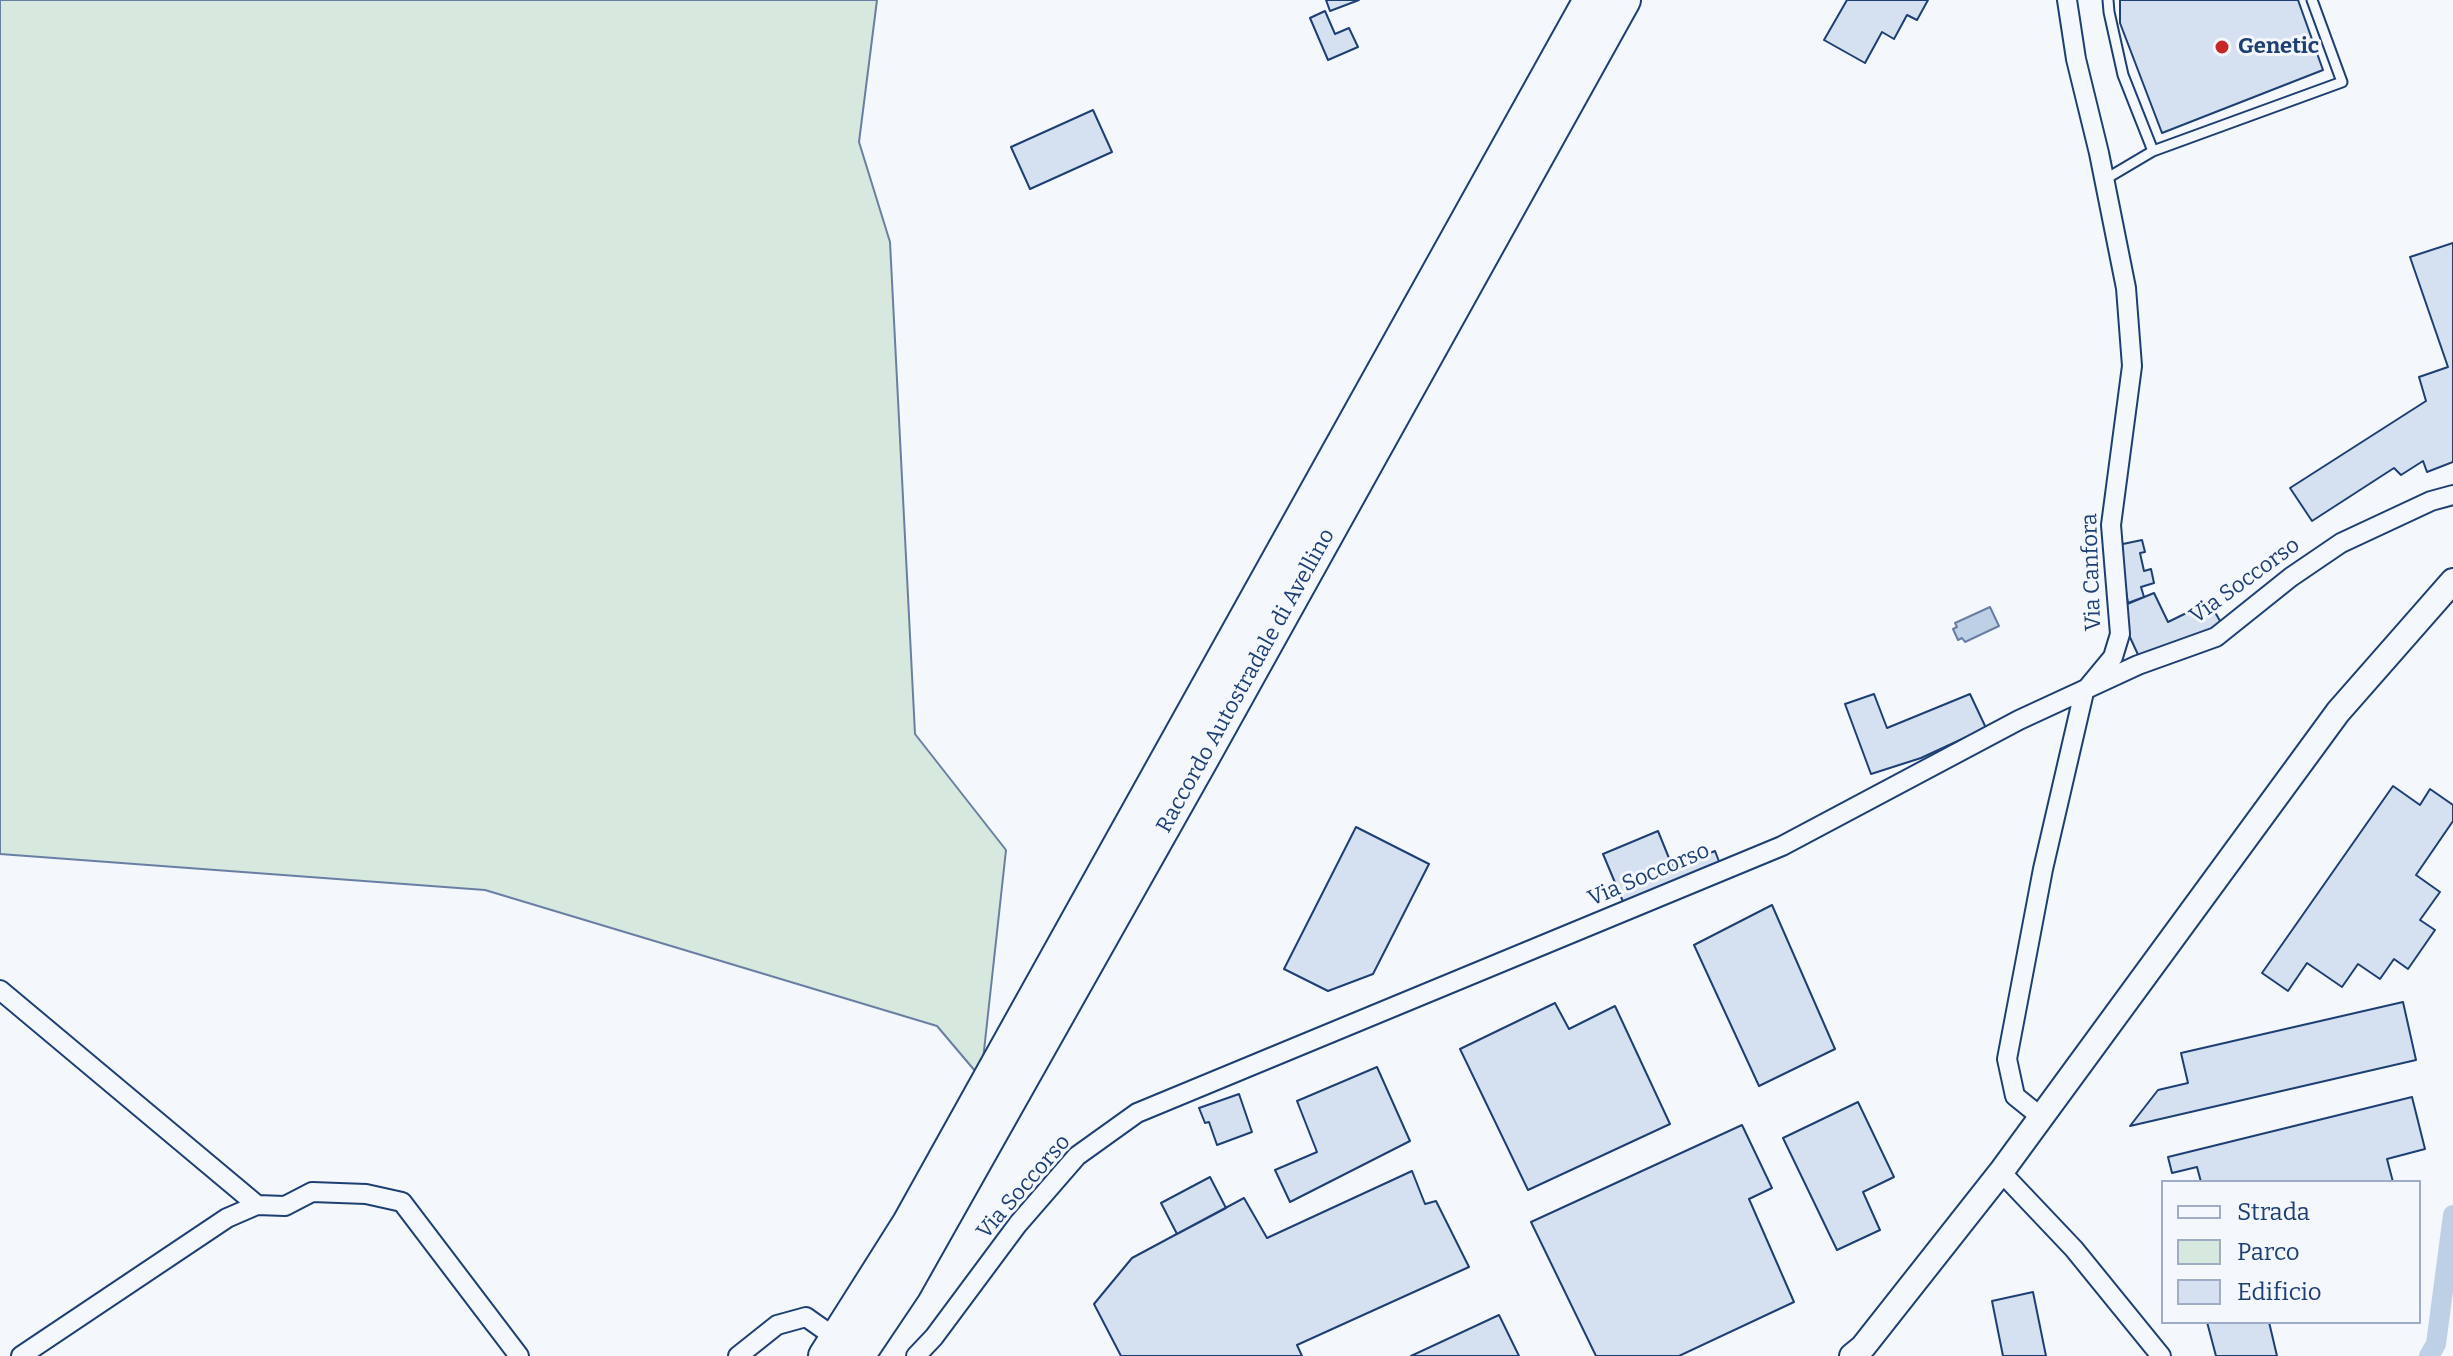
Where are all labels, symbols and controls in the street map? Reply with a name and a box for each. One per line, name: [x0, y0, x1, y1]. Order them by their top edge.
place label: Genetic: [2238, 34, 2319, 60]
marker: Genetic: [2213, 38, 2231, 56]
street label: Via Canfora: [2077, 513, 2107, 631]
street label: Raccordo Autostradale di Avellino: [1151, 524, 1341, 838]
street label: Via Soccorso: [2185, 532, 2305, 630]
street label: Via Soccorso: [1584, 838, 1714, 912]
street label: Via Soccorso: [972, 1129, 1076, 1245]
legend: [2161, 1180, 2421, 1324]
text: Strada: [2237, 1198, 2310, 1226]
text: Parco: [2237, 1238, 2300, 1266]
text: Edificio: [2237, 1278, 2322, 1306]

